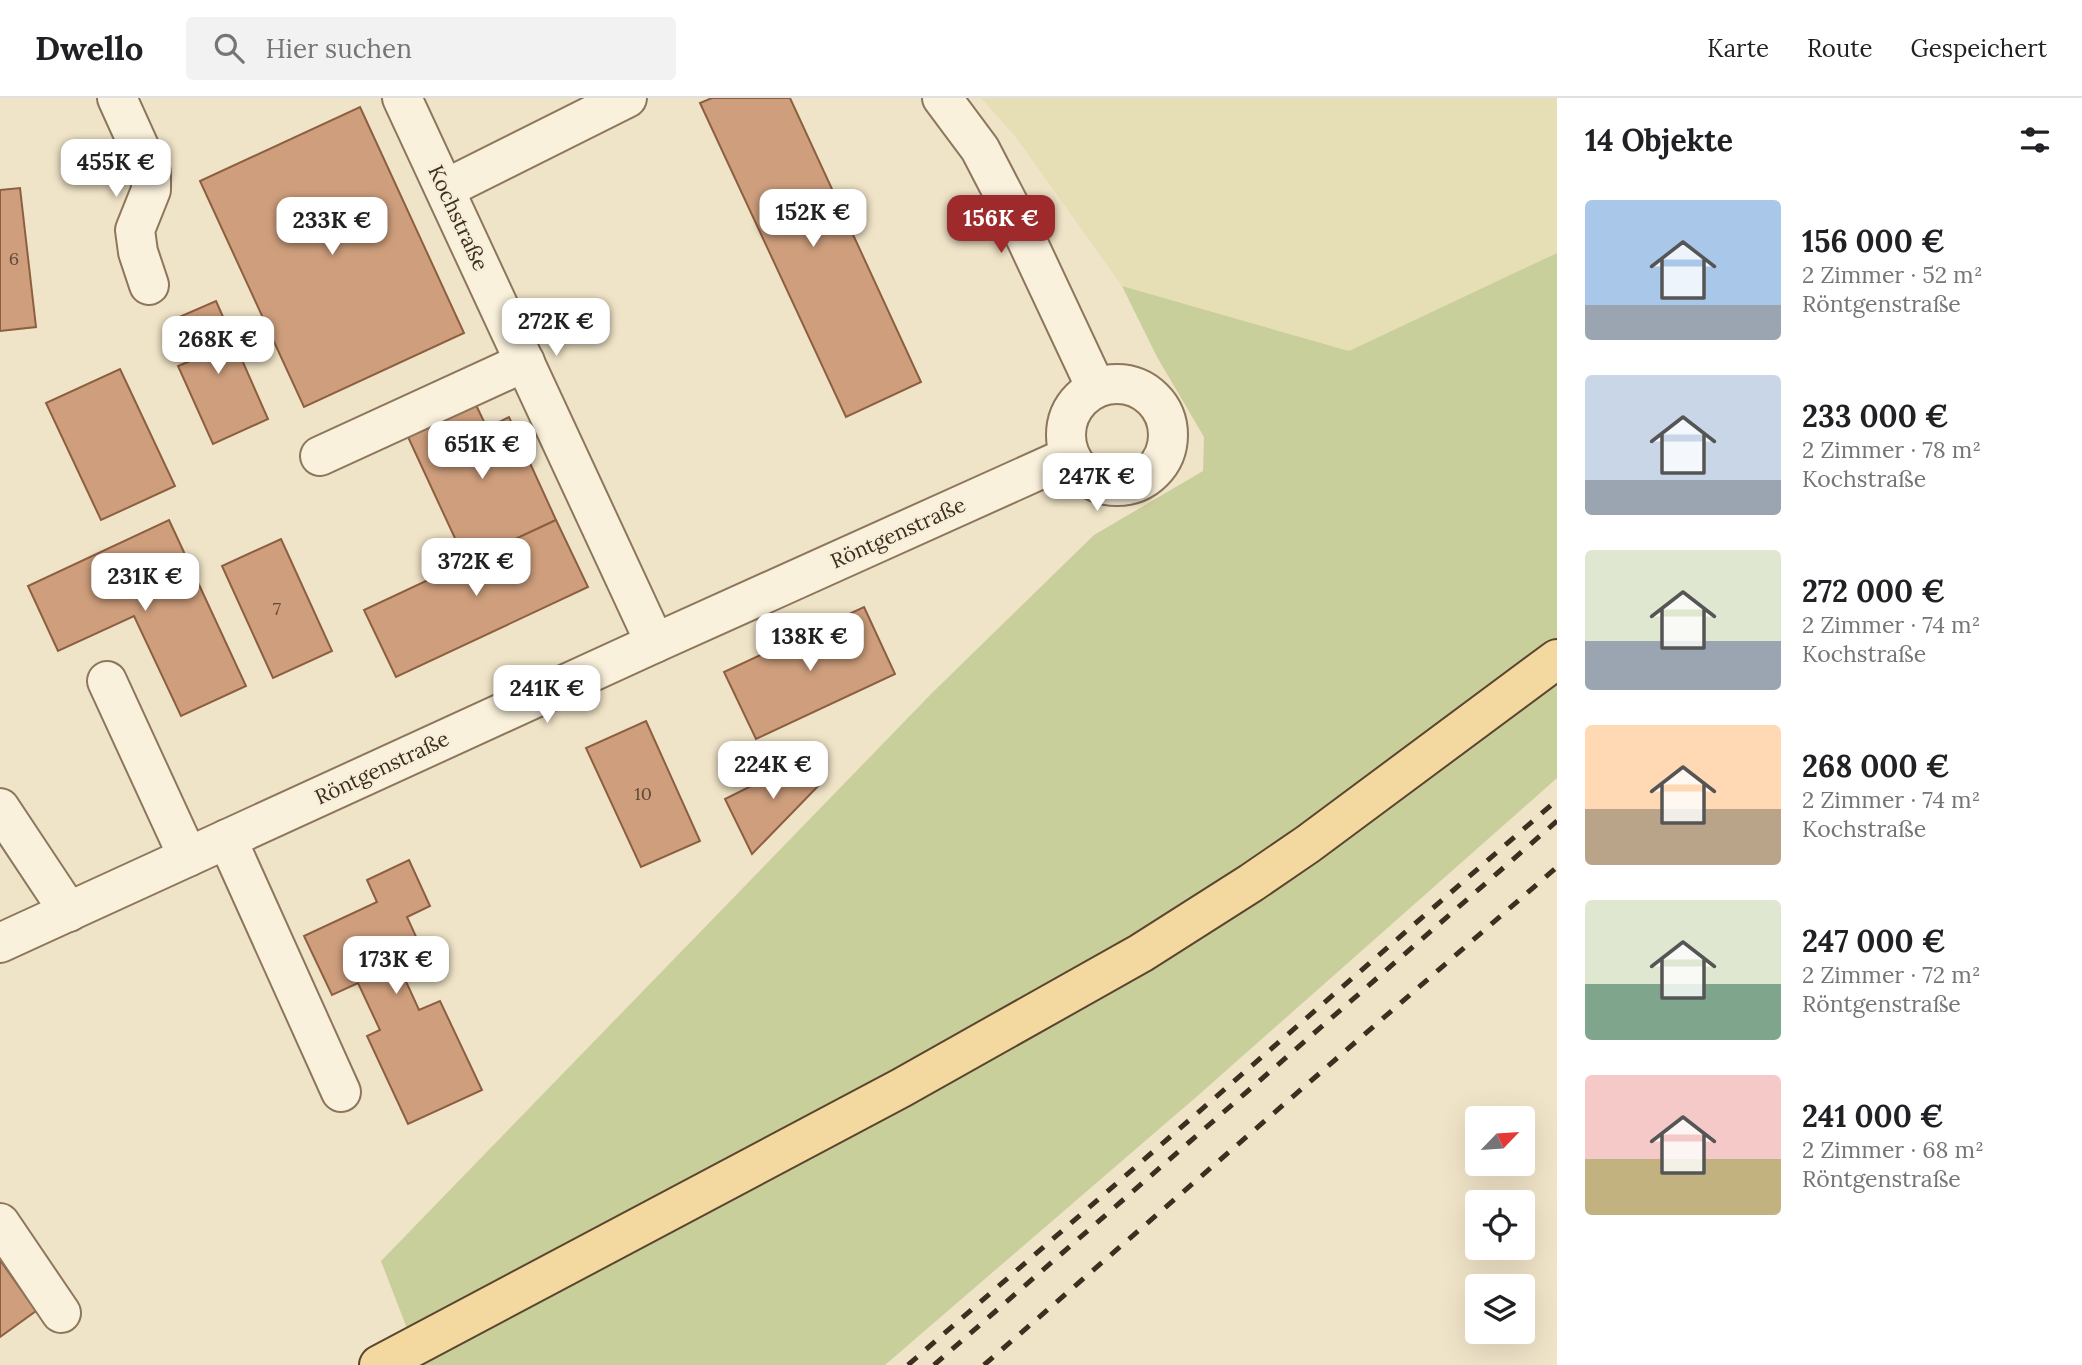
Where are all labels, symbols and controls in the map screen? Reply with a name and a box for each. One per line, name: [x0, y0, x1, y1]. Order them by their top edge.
search box: [186, 17, 676, 80]
text: Dwello: [35, 27, 144, 69]
icon: search: [210, 29, 248, 67]
text: Hier suchen: [266, 32, 412, 65]
text: Karte: [1707, 33, 1769, 64]
text: Route: [1807, 33, 1873, 64]
text: Gespeichert: [1911, 33, 2047, 64]
text: 14 Objekte: [1585, 121, 1733, 159]
icon: filters: [2016, 121, 2054, 159]
pin: 455K €: [59, 140, 173, 199]
text: 455K €: [77, 147, 155, 176]
street label: Kochstraße: [422, 161, 495, 275]
pin: 152K €: [756, 190, 870, 249]
pin: 156K €: [944, 195, 1058, 255]
text: 152K €: [775, 197, 851, 226]
pin: 233K €: [275, 198, 389, 257]
text: 156K €: [963, 203, 1039, 232]
text: 233K €: [292, 205, 372, 234]
text: 156 000 €: [1802, 222, 1945, 260]
icon: home: [1641, 228, 1725, 312]
house number: 6: [9, 247, 19, 270]
text: 2 Zimmer · 52 m²: [1802, 260, 1983, 289]
text: Röntgenstraße: [1802, 289, 1961, 318]
pin: 272K €: [499, 299, 613, 358]
text: 272K €: [518, 306, 594, 335]
pin: 268K €: [161, 316, 275, 376]
text: 268K €: [178, 324, 258, 353]
text: 233 000 €: [1802, 397, 1949, 435]
icon: home: [1641, 403, 1725, 487]
pin: 651K €: [425, 422, 539, 481]
text: 651K €: [444, 429, 520, 458]
text: 2 Zimmer · 78 m²: [1802, 435, 1981, 464]
pin: 247K €: [1040, 454, 1154, 513]
text: 247K €: [1059, 461, 1135, 490]
text: Kochstraße: [1802, 464, 1926, 493]
street label: Röntgenstraße: [826, 491, 970, 574]
pin: 372K €: [419, 538, 533, 598]
text: 372K €: [438, 546, 514, 575]
pin: 231K €: [88, 554, 202, 613]
text: 231K €: [107, 561, 183, 590]
text: 272 000 €: [1802, 572, 1945, 610]
icon: home: [1641, 578, 1725, 662]
house number: 7: [273, 597, 281, 620]
text: 2 Zimmer · 74 m²: [1802, 610, 1980, 639]
pin: 138K €: [753, 614, 867, 673]
text: 138K €: [772, 621, 848, 650]
text: Kochstraße: [1802, 639, 1926, 668]
pin: 241K €: [490, 666, 604, 725]
text: 241K €: [509, 673, 585, 702]
street label: Röntgenstraße: [310, 725, 453, 810]
pin: 224K €: [716, 742, 830, 801]
text: 268 000 €: [1802, 747, 1950, 785]
text: 224K €: [734, 749, 812, 778]
icon: home: [1641, 753, 1725, 837]
house number: 10: [634, 782, 652, 805]
text: 2 Zimmer · 74 m²: [1802, 785, 1980, 814]
text: Kochstraße: [1802, 814, 1926, 843]
text: 247 000 €: [1802, 922, 1946, 960]
icon: home: [1641, 928, 1725, 1012]
pin: 173K €: [339, 936, 453, 996]
text: 173K €: [359, 944, 433, 973]
text: 2 Zimmer · 72 m²: [1802, 960, 1981, 989]
text: Röntgenstraße: [1802, 989, 1961, 1018]
text: 241 000 €: [1802, 1097, 1944, 1135]
icon: home: [1641, 1103, 1725, 1187]
north arrow: [1465, 1106, 1535, 1176]
map controls: [1465, 1106, 1535, 1344]
text: 2 Zimmer · 68 m²: [1802, 1135, 1984, 1164]
text: Röntgenstraße: [1802, 1164, 1961, 1193]
button: locate: [1465, 1190, 1535, 1260]
button: layers: [1465, 1274, 1535, 1344]

